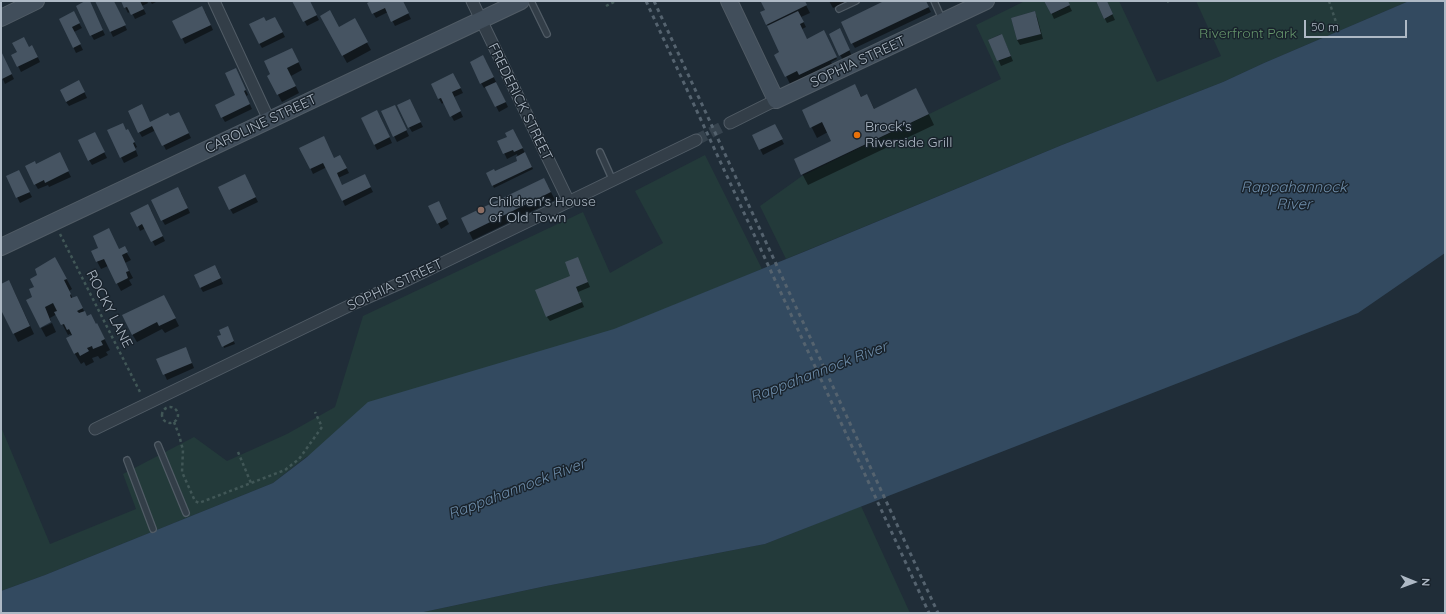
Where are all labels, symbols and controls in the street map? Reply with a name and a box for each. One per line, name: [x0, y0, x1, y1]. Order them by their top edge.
scale bar: [1306, 12, 1409, 38]
text: 50 m: [1311, 19, 1339, 34]
park label: Riverfront Park: [1199, 26, 1297, 42]
street label: SOPHIA STREET: [808, 33, 908, 91]
street label: FREDERICK STREET: [484, 41, 556, 163]
street label: CAROLINE STREET: [203, 91, 319, 157]
place label: Brock's Riverside Grill: [865, 119, 952, 152]
marker: Brock's Riverside Grill: [852, 130, 862, 140]
water label: Rappahannock River: [1241, 178, 1347, 213]
place label: Children's House of Old Town: [489, 194, 596, 226]
marker: Children's House of Old Town: [476, 205, 486, 215]
street label: SOPHIA STREET: [345, 256, 445, 314]
street label: ROCKY LANE: [82, 267, 136, 351]
water label: Rappahannock River: [748, 337, 890, 407]
water label: Rappahannock River: [446, 454, 588, 524]
north arrow: [1394, 562, 1434, 602]
text: N: [1419, 578, 1433, 586]

